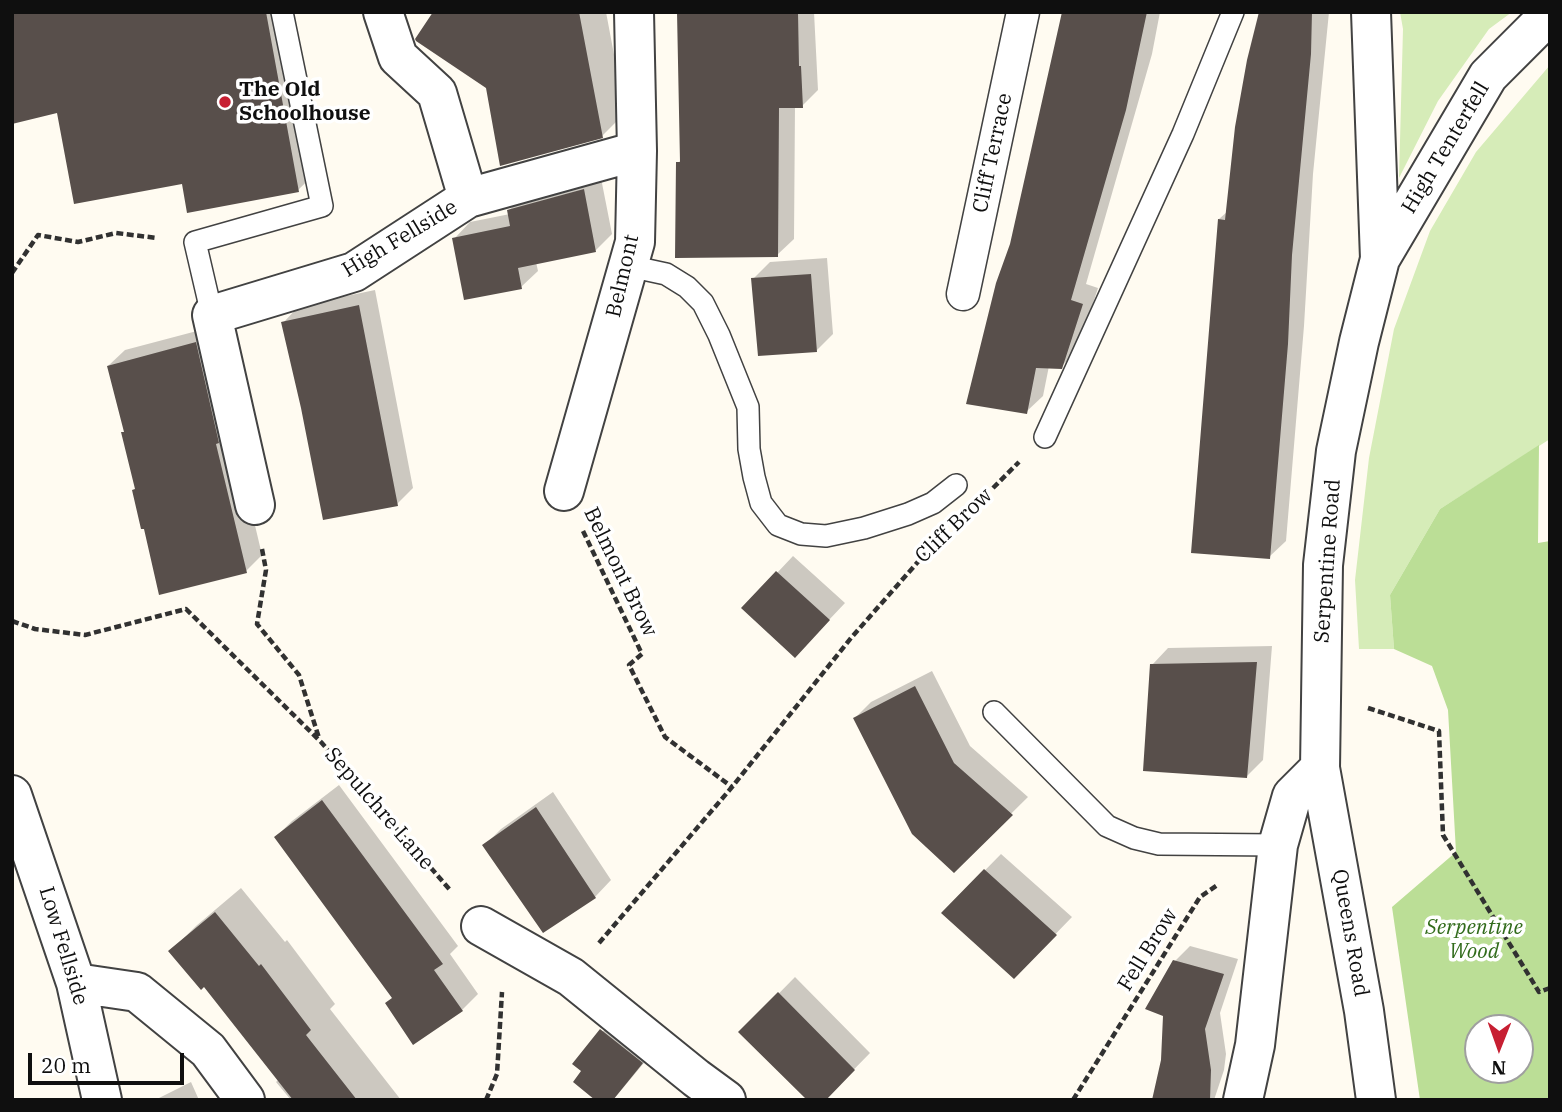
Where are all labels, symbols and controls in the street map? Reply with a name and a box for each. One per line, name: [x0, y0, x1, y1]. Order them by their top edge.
place label: The Old Schoolhouse: [239, 77, 371, 127]
street label: High Tenterfell: [1397, 78, 1495, 218]
street label: Cliff Terrace: [968, 91, 1018, 215]
marker: The Old Schoolhouse: [217, 94, 233, 110]
street label: High Fellside: [338, 195, 462, 283]
street label: Belmont: [601, 232, 645, 320]
street label: Serpentine Road: [1310, 478, 1346, 644]
street label: Cliff Brow: [910, 483, 998, 569]
street label: Belmont Brow: [578, 503, 662, 641]
street label: Sepulchre Lane: [319, 743, 439, 875]
street label: Queens Road: [1326, 867, 1374, 999]
street label: Low Fellside: [33, 884, 93, 1008]
street label: Fell Brow: [1113, 904, 1183, 996]
park label: Serpentine Wood: [1425, 915, 1523, 965]
north arrow: [1464, 1014, 1534, 1084]
scale bar: [32, 1038, 187, 1082]
text: 20 m: [41, 1051, 91, 1079]
text: N: [1491, 1056, 1506, 1080]

